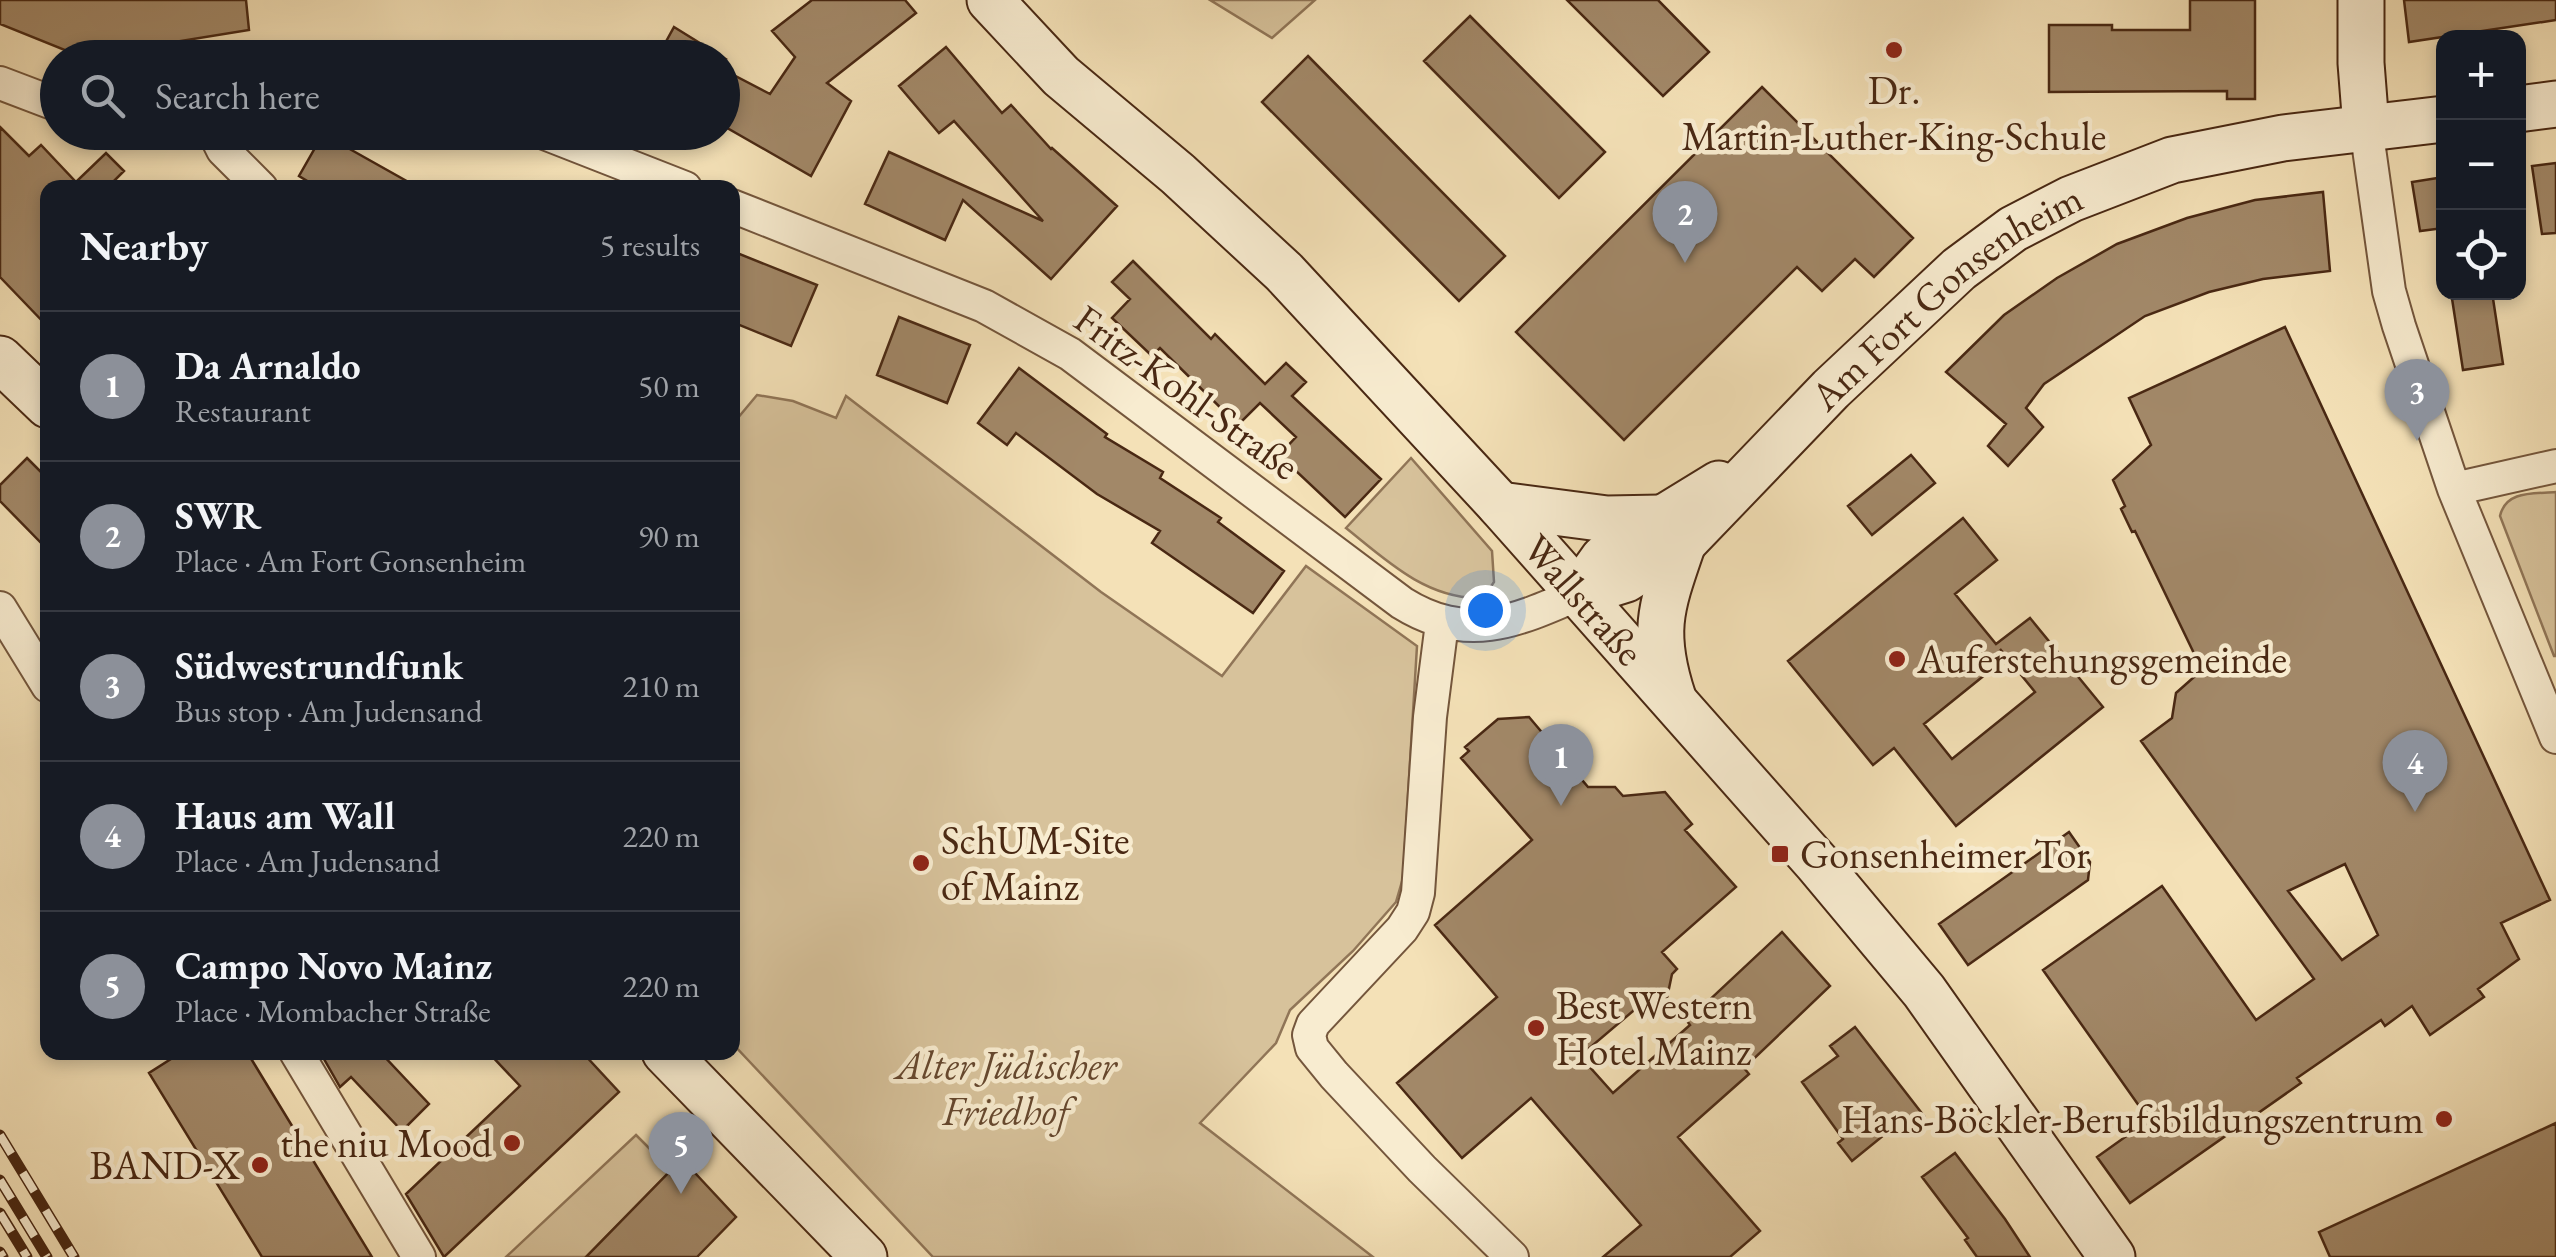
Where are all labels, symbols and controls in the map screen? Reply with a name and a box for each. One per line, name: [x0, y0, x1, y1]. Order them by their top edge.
map controls: [2436, 30, 2526, 300]
button: +: [2436, 30, 2526, 120]
marker: Dr. Martin-Luther-King-Schule: [1883, 39, 1905, 61]
search box: [40, 40, 740, 150]
place label: Dr. Martin-Luther-King-Schule: [1682, 64, 2106, 162]
icon: search: [75, 68, 130, 123]
text: Search here: [155, 71, 320, 120]
button: −: [2436, 120, 2526, 210]
street label: Am Fort Gonsenheim: [1798, 172, 2091, 422]
pin: 2: [1652, 180, 1718, 263]
button: locate: [2436, 210, 2526, 300]
text: Nearby: [80, 218, 209, 273]
text: 5 results: [600, 224, 700, 266]
street label: Fritz-Kohl-Straße: [1064, 293, 1310, 491]
text: Da Arnaldo: [175, 341, 361, 390]
pin: 3: [2384, 358, 2450, 441]
text: 1: [104, 365, 121, 407]
text: 50 m: [638, 365, 700, 407]
text: Restaurant: [175, 390, 311, 432]
text: SWR: [175, 491, 261, 540]
text: 2: [104, 515, 121, 557]
text: 90 m: [638, 515, 700, 557]
street label: Wallstraße: [1512, 523, 1656, 676]
text: Place · Am Fort Gonsenheim: [175, 540, 527, 582]
your location: [1460, 585, 1511, 636]
place label: Auferstehungsgemeinde: [1916, 633, 2287, 685]
text: Südwestrundfunk: [175, 641, 463, 690]
marker: Auferstehungsgemeinde: [1886, 648, 1908, 670]
text: 3: [104, 665, 121, 707]
text: 210 m: [623, 665, 700, 707]
text: Bus stop · Am Judensand: [175, 690, 482, 732]
pin: 1: [1528, 724, 1594, 806]
pin: 4: [2382, 730, 2448, 812]
text: Haus am Wall: [175, 791, 395, 840]
place label: SchUM-Site of Mainz: [941, 814, 1130, 912]
text: 4: [104, 815, 121, 857]
text: 220 m: [623, 815, 700, 857]
place label: Gonsenheimer Tor: [1800, 828, 2090, 880]
text: Place · Am Judensand: [175, 840, 440, 882]
marker: Gonsenheimer Tor: [1769, 843, 1791, 865]
marker: SchUM-Site of Mainz: [910, 852, 932, 874]
text: Campo Novo Mainz: [175, 941, 492, 990]
text: 5: [104, 965, 121, 1007]
text: 220 m: [623, 965, 700, 1007]
place label: Best Western Hotel Mainz: [1556, 979, 1752, 1077]
text: Place · Mombacher Straße: [175, 990, 491, 1032]
marker: Best Western Hotel Mainz: [1525, 1017, 1547, 1039]
park label: Alter Jüdischer Friedhof: [893, 1039, 1118, 1137]
place label: Hans-Böckler-Berufsbildungszentrum: [1841, 1093, 2424, 1145]
marker: Hans-Böckler-Berufsbildungszentrum: [2433, 1108, 2455, 1130]
pin: 5: [648, 1112, 714, 1194]
place label: the niu Mood: [280, 1117, 493, 1169]
marker: the niu Mood: [501, 1132, 523, 1154]
place label: BAND-X: [90, 1139, 240, 1191]
marker: BAND-X: [249, 1154, 271, 1176]

